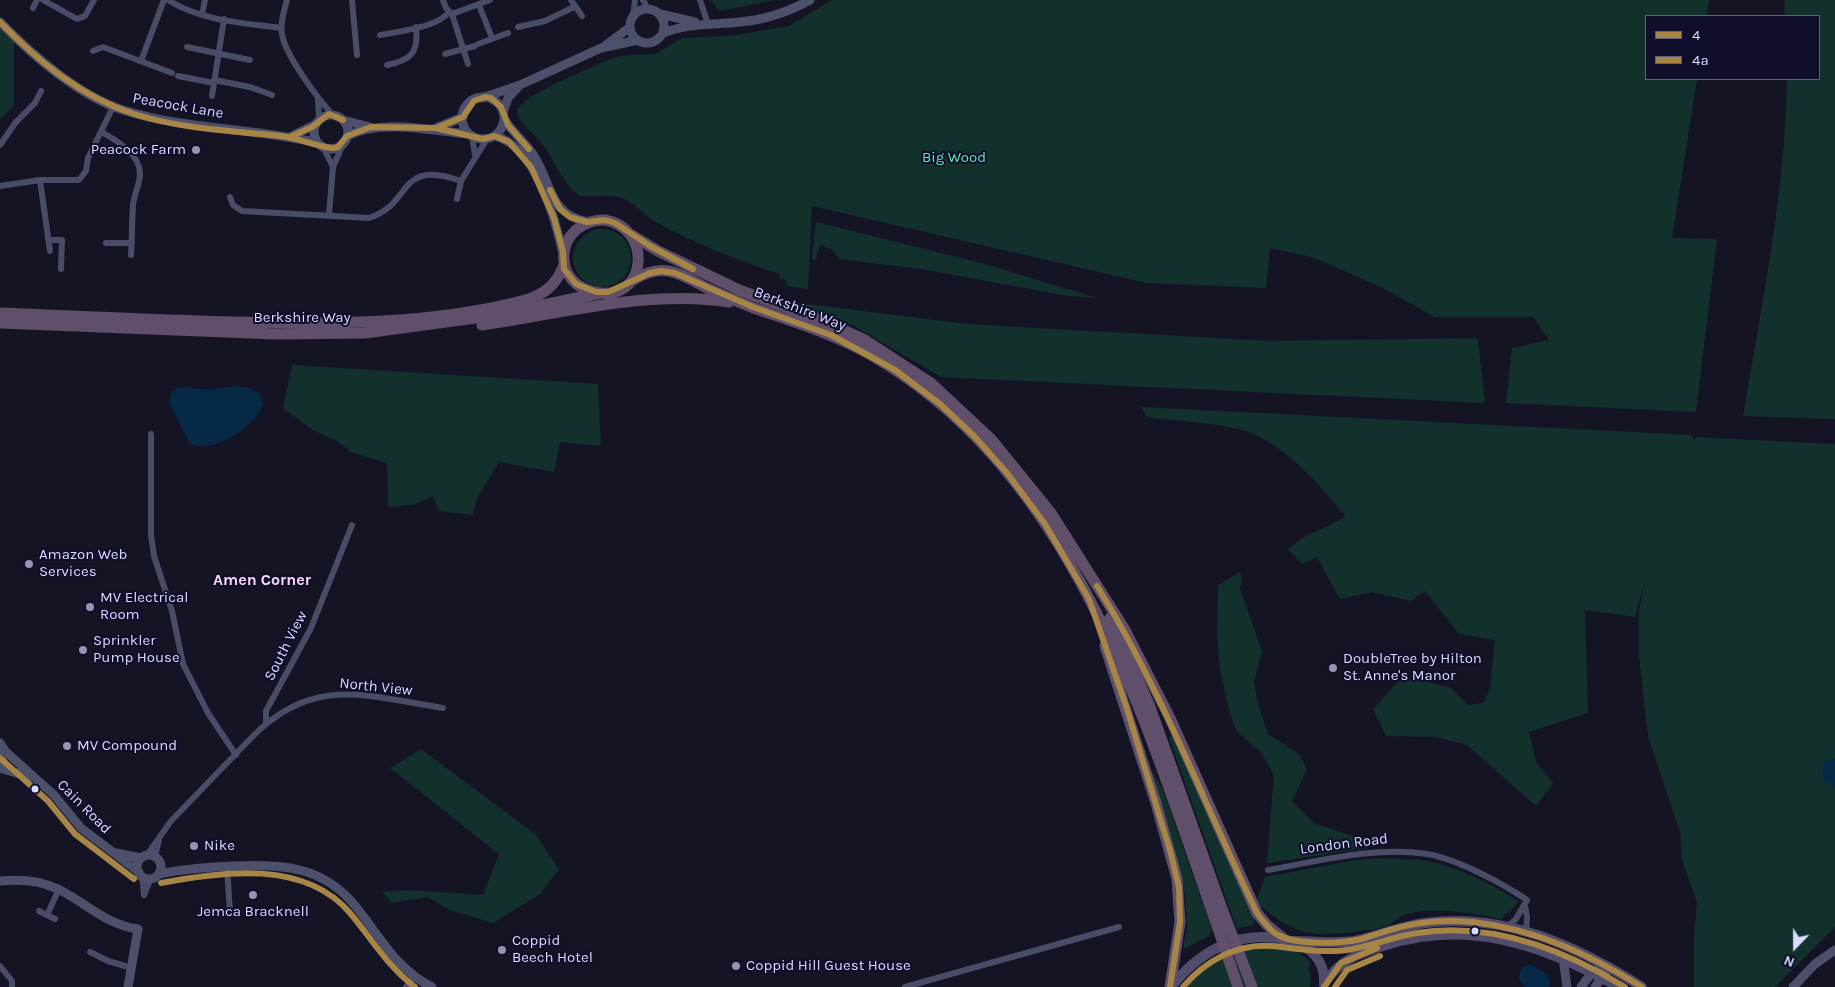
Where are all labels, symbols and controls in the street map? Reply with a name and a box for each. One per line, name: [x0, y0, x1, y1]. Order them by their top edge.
legend: [1645, 15, 1820, 80]
text: 4: [1692, 26, 1700, 44]
text: 4a: [1692, 51, 1709, 69]
street label: Peacock Lane: [131, 89, 225, 123]
place label: Peacock Farm: [91, 141, 186, 159]
marker: Peacock Farm: [190, 144, 202, 156]
park label: Big Wood: [922, 149, 986, 167]
street label: Berkshire Way: [751, 283, 849, 335]
street label: Berkshire Way: [253, 309, 351, 327]
place label: Amazon Web Services: [39, 546, 127, 581]
marker: Amazon Web Services: [23, 558, 35, 570]
district label: Amen Corner: [213, 570, 311, 590]
place label: MV Electrical Room: [100, 589, 189, 624]
marker: MV Electrical Room: [84, 601, 96, 613]
street label: South View: [261, 608, 311, 684]
place label: Sprinkler Pump House: [93, 632, 180, 667]
marker: Sprinkler Pump House: [77, 644, 89, 656]
place label: DoubleTree by Hilton St. Anne's Manor: [1343, 650, 1482, 685]
marker: DoubleTree by Hilton St. Anne's Manor: [1327, 662, 1339, 674]
street label: North View: [338, 674, 414, 700]
place label: MV Compound: [77, 737, 177, 755]
marker: MV Compound: [61, 740, 73, 752]
street label: Cain Road: [53, 776, 115, 838]
unlabelled marker: [30, 784, 40, 794]
street label: London Road: [1299, 830, 1389, 858]
place label: Nike: [204, 837, 235, 855]
marker: Nike: [188, 840, 200, 852]
marker: Jemca Bracknell: [247, 889, 259, 901]
place label: Jemca Bracknell: [197, 903, 309, 921]
north arrow: [1770, 922, 1820, 972]
unlabelled marker: [1470, 926, 1480, 936]
place label: Coppid Beech Hotel: [512, 932, 593, 967]
marker: Coppid Beech Hotel: [496, 944, 508, 956]
text: N: [1781, 952, 1797, 971]
place label: Coppid Hill Guest House: [746, 957, 911, 975]
marker: Coppid Hill Guest House: [730, 960, 742, 972]

